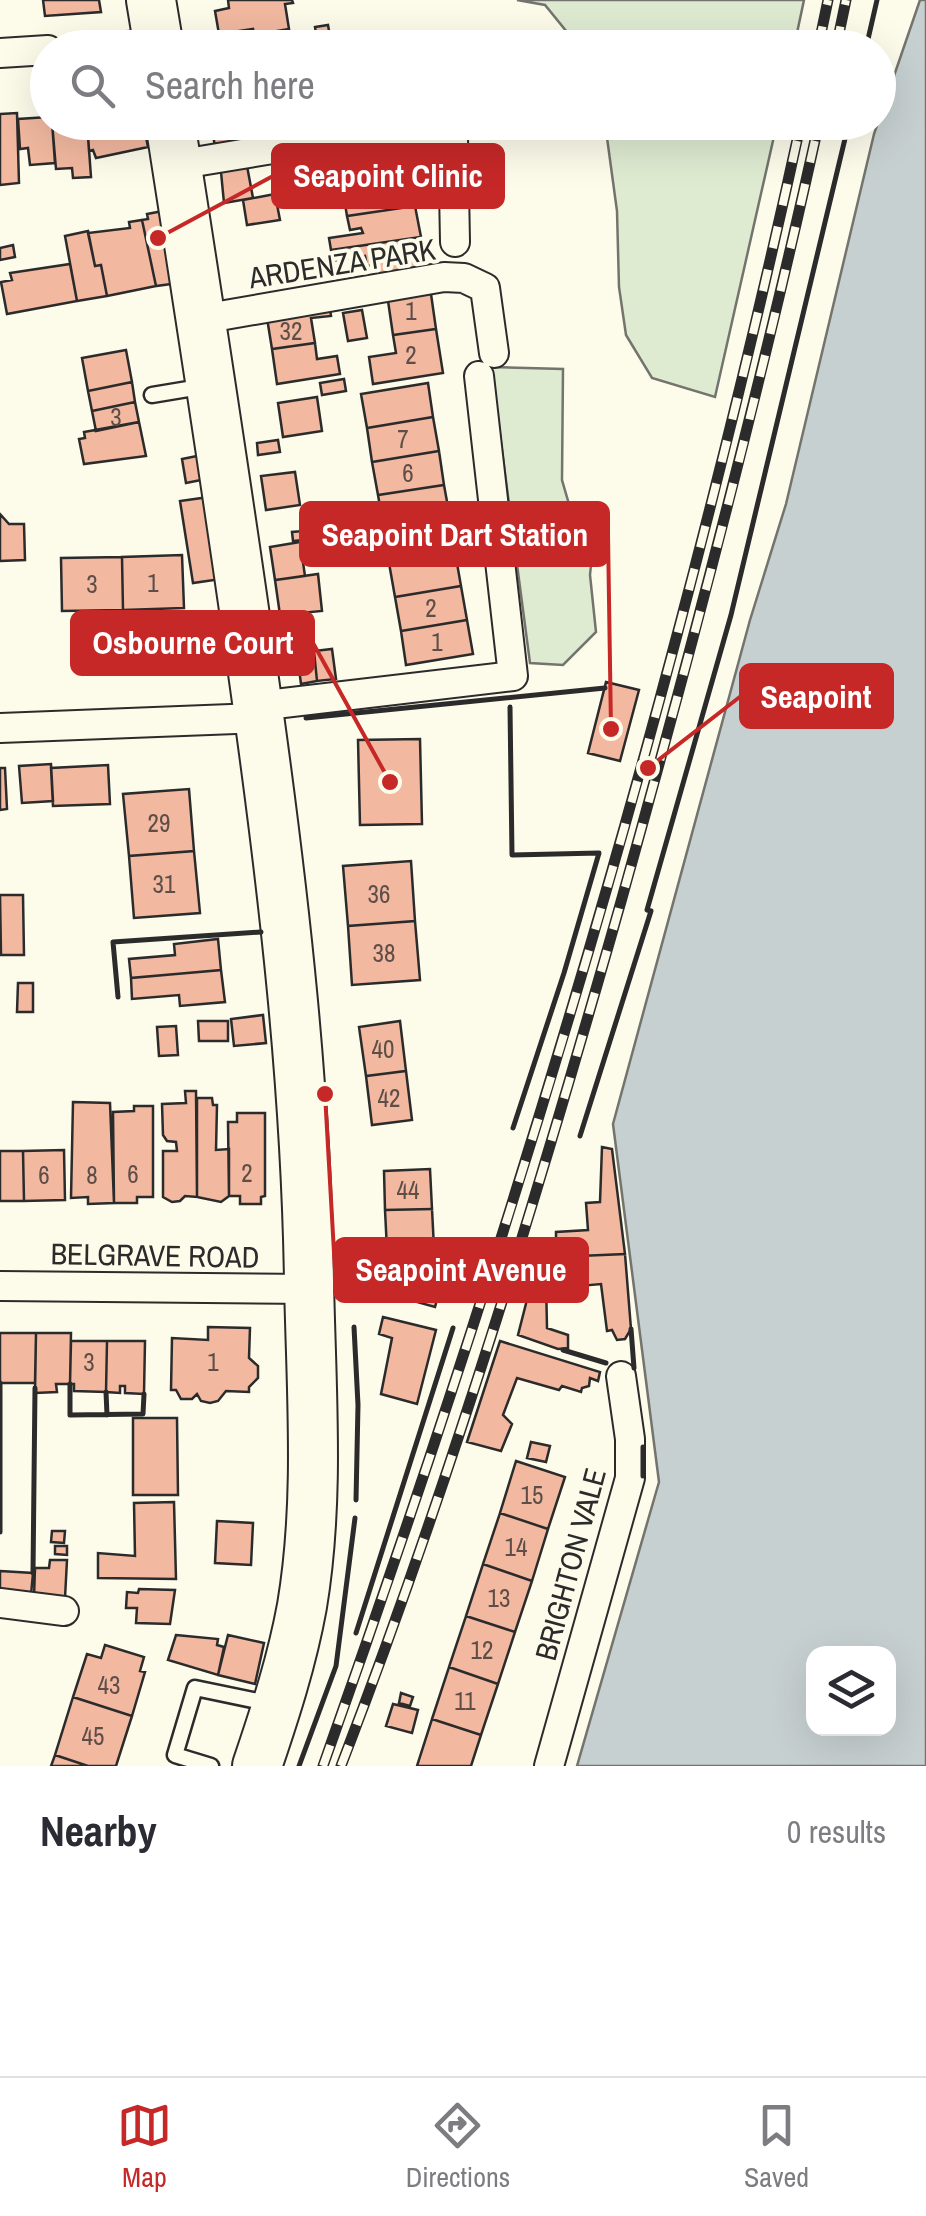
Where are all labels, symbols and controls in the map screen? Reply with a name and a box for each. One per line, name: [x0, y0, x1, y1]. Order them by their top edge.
search box: [30, 30, 896, 140]
icon: search: [65, 58, 120, 113]
text: Search here: [145, 60, 315, 111]
callout: Seapoint Clinic: [273, 145, 503, 207]
text: Seapoint Clinic: [293, 154, 483, 197]
street label: ARDENZA PARK: [245, 228, 439, 298]
house number: 1: [405, 294, 417, 328]
house number: 32: [280, 314, 302, 348]
house number: 2: [405, 338, 417, 372]
house number: 3: [110, 400, 122, 434]
house number: 7: [397, 422, 409, 456]
house number: 6: [402, 456, 414, 490]
callout: Seapoint Dart Station: [301, 503, 608, 565]
text: Seapoint Dart Station: [322, 513, 588, 556]
house number: 1: [147, 566, 159, 600]
house number: 3: [86, 567, 98, 601]
house number: 2: [425, 591, 437, 625]
callout: Osbourne Court: [72, 612, 313, 674]
text: Osbourne Court: [92, 621, 294, 664]
house number: 1: [431, 625, 443, 659]
callout: Seapoint: [741, 665, 892, 727]
text: Seapoint: [761, 675, 872, 718]
house number: 29: [148, 806, 170, 840]
house number: 31: [153, 867, 176, 901]
house number: 36: [368, 877, 390, 911]
house number: 38: [373, 936, 395, 970]
house number: 40: [372, 1032, 394, 1066]
house number: 42: [378, 1081, 400, 1115]
house number: 2: [241, 1156, 253, 1190]
house number: 6: [127, 1157, 139, 1191]
house number: 6: [38, 1158, 50, 1192]
house number: 8: [86, 1158, 98, 1192]
house number: 44: [397, 1173, 419, 1207]
street label: BELGRAVE ROAD: [50, 1233, 260, 1277]
callout: Seapoint Avenue: [335, 1239, 587, 1301]
text: Seapoint Avenue: [356, 1248, 566, 1291]
house number: 3: [83, 1345, 95, 1379]
house number: 1: [207, 1345, 219, 1379]
street label: BRIGHTON VALE: [525, 1463, 615, 1665]
house number: 15: [521, 1478, 543, 1512]
house number: 14: [505, 1530, 527, 1564]
house number: 13: [488, 1581, 510, 1615]
house number: 12: [471, 1633, 493, 1667]
map controls: [806, 1646, 896, 1736]
button: layers: [806, 1646, 896, 1736]
house number: 43: [98, 1668, 120, 1702]
house number: 11: [454, 1684, 476, 1718]
house number: 45: [82, 1719, 104, 1753]
text: Nearby: [40, 1803, 157, 1859]
text: 0 results: [787, 1810, 886, 1853]
tab: Map: [117, 2098, 172, 2196]
tab: Directions: [406, 2098, 510, 2196]
tab: Saved: [744, 2098, 809, 2196]

